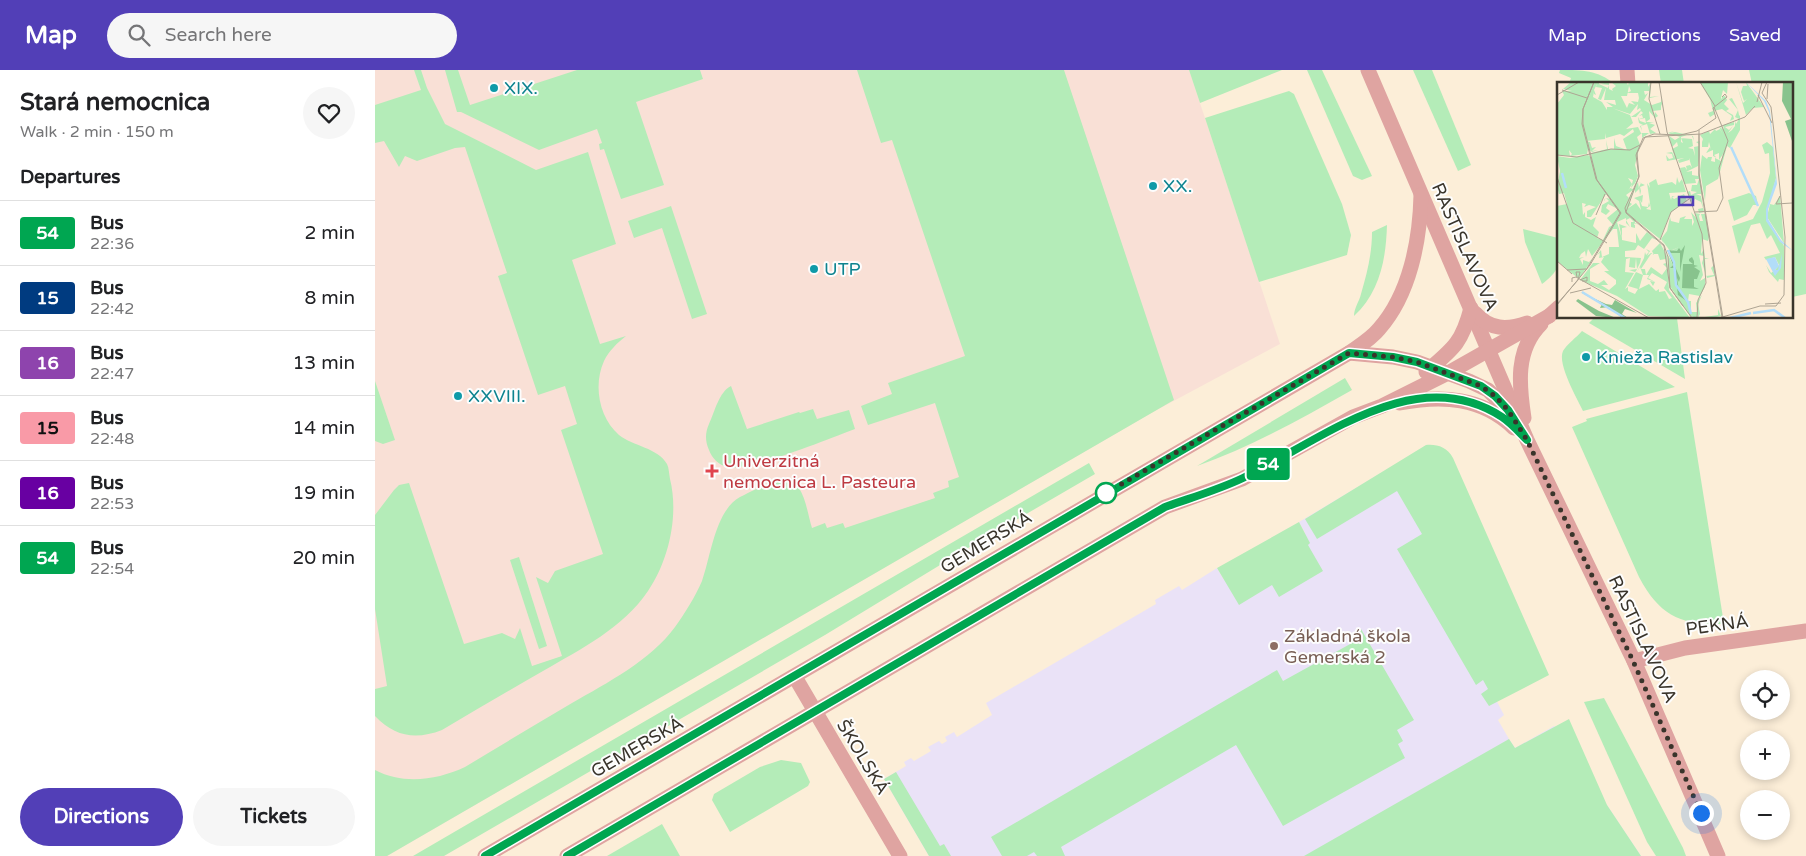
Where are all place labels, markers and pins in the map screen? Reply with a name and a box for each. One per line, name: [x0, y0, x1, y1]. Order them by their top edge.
place label: XIX.: [504, 77, 538, 99]
marker: XIX.: [488, 82, 500, 94]
place label: XX.: [1163, 175, 1192, 197]
marker: XX.: [1147, 180, 1159, 192]
place label: UTP: [824, 258, 861, 280]
marker: UTP: [808, 263, 820, 275]
place label: Knieža Rastislav: [1596, 346, 1733, 368]
marker: Knieža Rastislav: [1580, 351, 1592, 363]
place label: XXVIII.: [468, 385, 526, 407]
marker: XXVIII.: [452, 390, 464, 402]
place label: Univerzitná nemocnica L. Pasteura: [723, 450, 916, 493]
marker: Univerzitná nemocnica L. Pasteura: [705, 464, 719, 478]
unlabelled marker: [1095, 482, 1117, 504]
place label: Základná škola Gemerská 2: [1284, 625, 1411, 668]
marker: Základná škola Gemerská 2: [1268, 640, 1280, 652]

